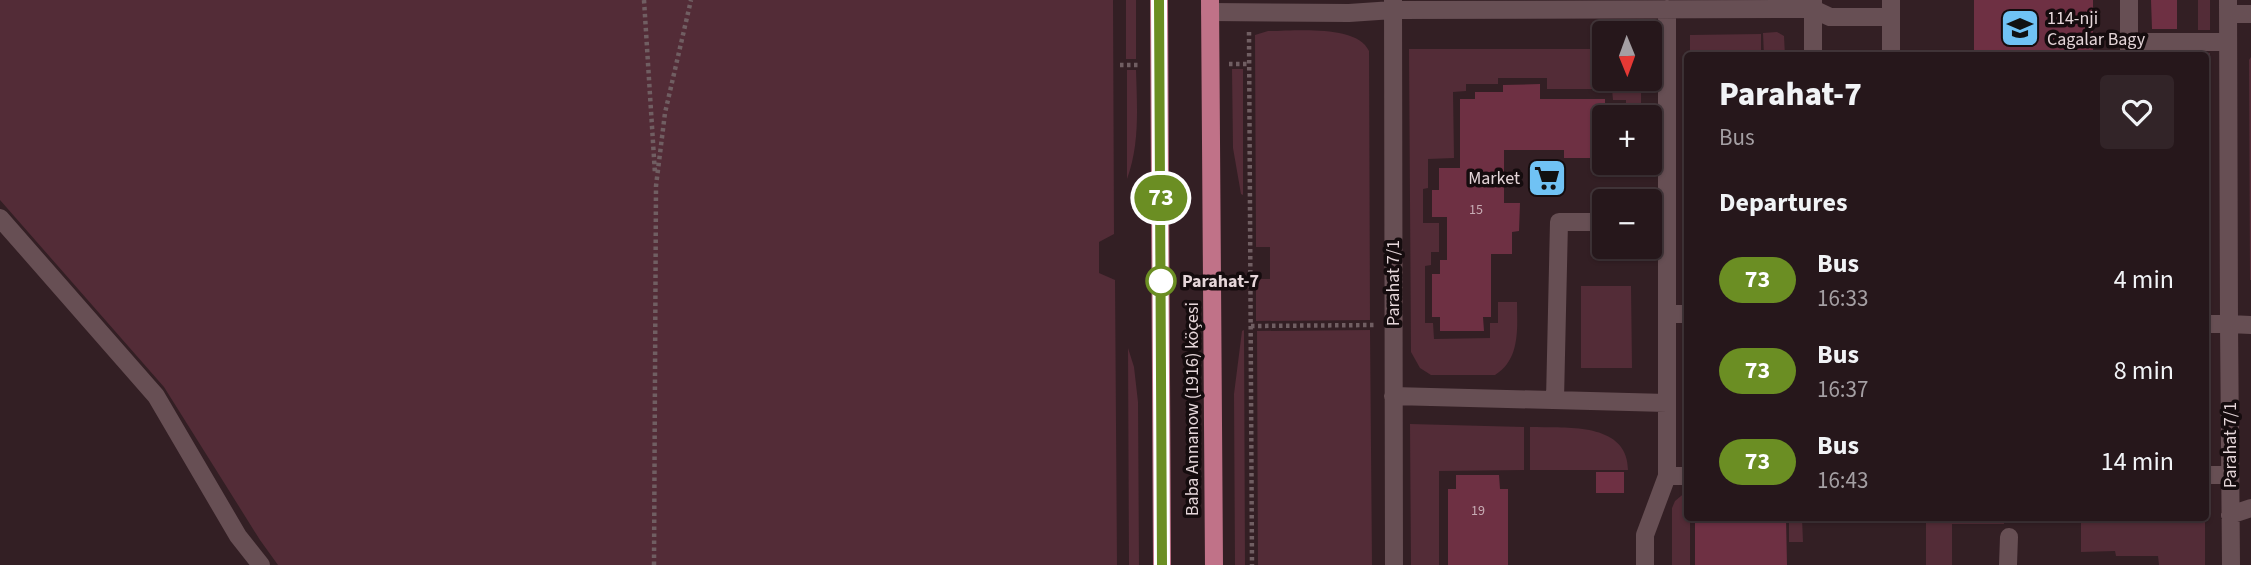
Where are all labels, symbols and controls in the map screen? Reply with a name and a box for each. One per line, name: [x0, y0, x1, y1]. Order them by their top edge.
place label: 114-nji Cagalar Bagy: [2047, 6, 2146, 52]
school or university icon: 114-nji Cagalar Bagy: [1999, 7, 2041, 49]
north arrow: [1592, 21, 1662, 91]
map controls: [1592, 21, 1662, 259]
text: Parahat-7: [1719, 71, 1862, 118]
button: heart: [2100, 75, 2174, 149]
button: +: [1592, 105, 1662, 175]
text: Bus: [1719, 121, 1755, 154]
supermarket icon: Market: [1526, 157, 1568, 199]
place label: Market: [1468, 166, 1520, 191]
line badge: 73: [1130, 175, 1192, 221]
text: 73: [1148, 180, 1174, 215]
text: Departures: [1719, 184, 1847, 221]
button: −: [1592, 189, 1662, 259]
house number: 15: [1469, 200, 1483, 220]
street label: Parahat 7/1: [1381, 240, 1406, 326]
text: Bus: [1817, 245, 1859, 282]
text: 4 min: [2114, 261, 2174, 298]
text: 73: [1745, 262, 1770, 297]
marker: Parahat-7: [1146, 266, 1176, 296]
place label: Parahat-7: [1182, 269, 1259, 294]
text: 16:33: [1817, 282, 1868, 315]
street label: Baba Annanow (1916) köçesi: [1180, 302, 1205, 516]
text: Bus: [1817, 336, 1859, 373]
text: 8 min: [2114, 352, 2174, 389]
text: 73: [1745, 353, 1770, 388]
text: 16:37: [1817, 373, 1868, 406]
street label: Parahat 7/1: [2218, 402, 2243, 488]
text: Bus: [1817, 427, 1859, 464]
text: 14 min: [2101, 443, 2174, 480]
text: 73: [1745, 444, 1770, 479]
text: 16:43: [1817, 464, 1868, 497]
house number: 19: [1471, 501, 1485, 521]

